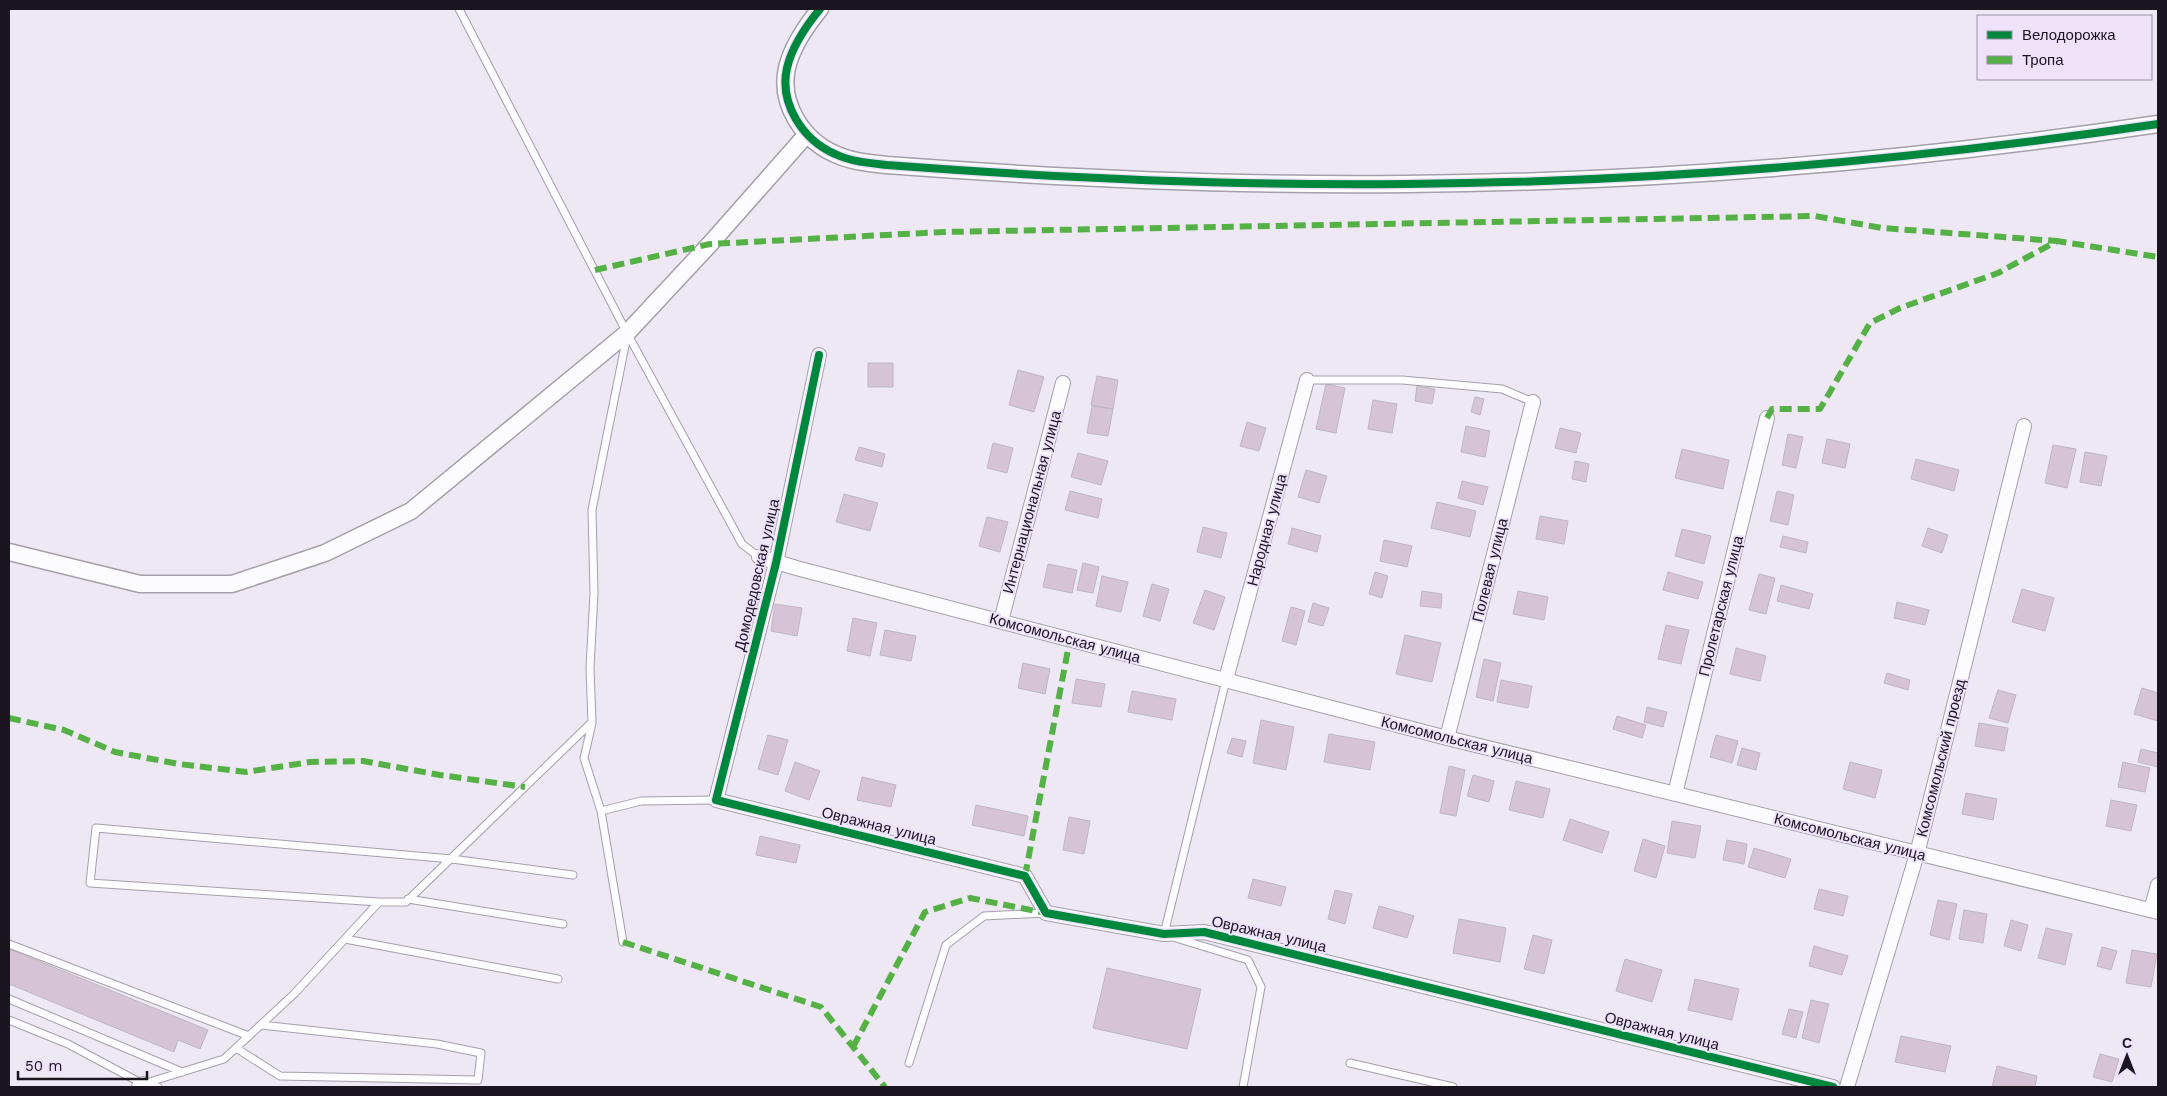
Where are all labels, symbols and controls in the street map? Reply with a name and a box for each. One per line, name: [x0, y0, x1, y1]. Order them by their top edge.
legend: [1977, 15, 2152, 80]
text: Велодорожка: [2022, 26, 2116, 44]
text: Тропа: [2022, 51, 2064, 69]
street label: Интернациональная улица: [999, 408, 1065, 595]
street label: Народная улица: [1243, 471, 1291, 588]
street label: Домодедовская улица: [731, 496, 783, 653]
street label: Полевая улица: [1468, 516, 1512, 624]
street label: Пролетарская улица: [1695, 533, 1747, 678]
street label: Комсомольская улица: [988, 609, 1143, 667]
street label: Комсомольский проезд: [1913, 677, 1969, 839]
street label: Комсомольская улица: [1379, 712, 1535, 768]
street label: Овражная улица: [820, 803, 939, 849]
street label: Комсомольская улица: [1772, 809, 1928, 865]
street label: Овражная улица: [1210, 912, 1329, 956]
street label: Овражная улица: [1603, 1008, 1722, 1054]
north arrow: [2102, 1031, 2152, 1081]
text: С: [2122, 1035, 2132, 1051]
scale bar: [18, 1048, 146, 1080]
text: 50 m: [25, 1057, 62, 1075]

